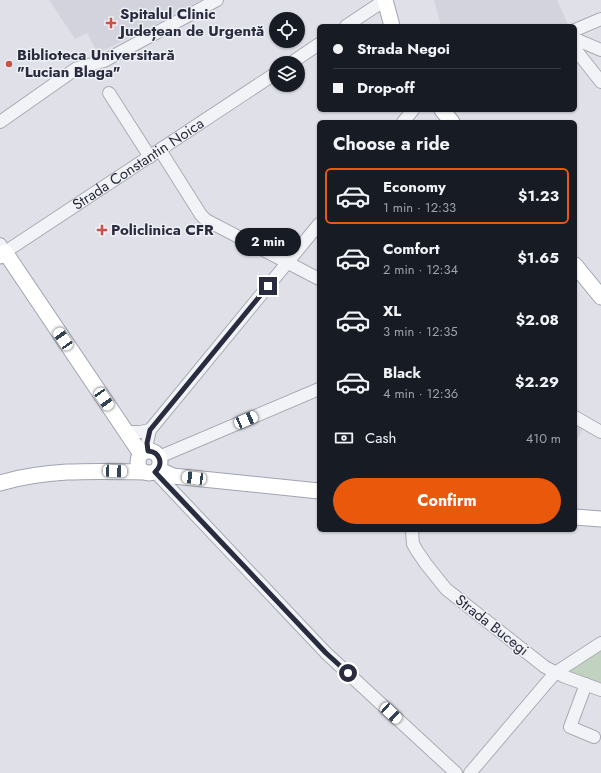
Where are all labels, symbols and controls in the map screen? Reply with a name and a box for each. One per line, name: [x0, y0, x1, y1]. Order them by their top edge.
place label: Spitalul Clinic Județean de Urgentă: [117, 3, 264, 42]
map controls: [269, 12, 305, 92]
button: locate: [269, 12, 305, 48]
marker: Spitalul Clinic Județean de Urgentă: [105, 17, 117, 29]
text: Strada Negoi: [357, 38, 450, 60]
place label: Biblioteca Universitară "Lucian Blaga": [17, 44, 175, 83]
button: layers: [269, 56, 305, 92]
marker: Biblioteca Universitară "Lucian Blaga": [4, 59, 14, 69]
text: Drop-off: [357, 77, 415, 99]
street label: Strada Constantin Noica: [68, 113, 208, 216]
text: Choose a ride: [333, 131, 450, 157]
text: Economy: [383, 176, 446, 198]
icon: car: [335, 178, 371, 214]
text: $1.23: [518, 185, 559, 207]
text: 1 min · 12:33: [383, 198, 456, 217]
place label: Policlinica CFR: [111, 219, 214, 241]
marker: Policlinica CFR: [96, 224, 108, 236]
callout: 2 min: [235, 228, 301, 256]
text: 2 min: [251, 232, 285, 251]
text: Comfort: [383, 238, 440, 260]
icon: car: [335, 240, 371, 276]
text: $1.65: [517, 247, 559, 269]
text: 2 min · 12:34: [383, 260, 458, 279]
route end: [259, 277, 277, 295]
text: XL: [383, 300, 401, 322]
icon: car: [335, 302, 371, 338]
text: $2.08: [516, 309, 559, 331]
text: 3 min · 12:35: [383, 322, 458, 341]
car: [51, 326, 75, 352]
text: Black: [383, 362, 421, 384]
icon: car: [335, 364, 371, 400]
text: $2.29: [515, 371, 559, 393]
text: 4 min · 12:36: [383, 384, 458, 403]
car: [92, 386, 116, 412]
car: [233, 410, 259, 430]
icon: cash: [333, 427, 355, 449]
text: Cash: [365, 427, 396, 449]
text: 410 m: [526, 429, 561, 448]
car: [103, 465, 127, 477]
car: [181, 471, 207, 485]
button: Confirm: [333, 478, 561, 524]
street label: Strada Bucegi: [451, 589, 533, 661]
route start: [339, 664, 357, 682]
car: [378, 700, 404, 726]

